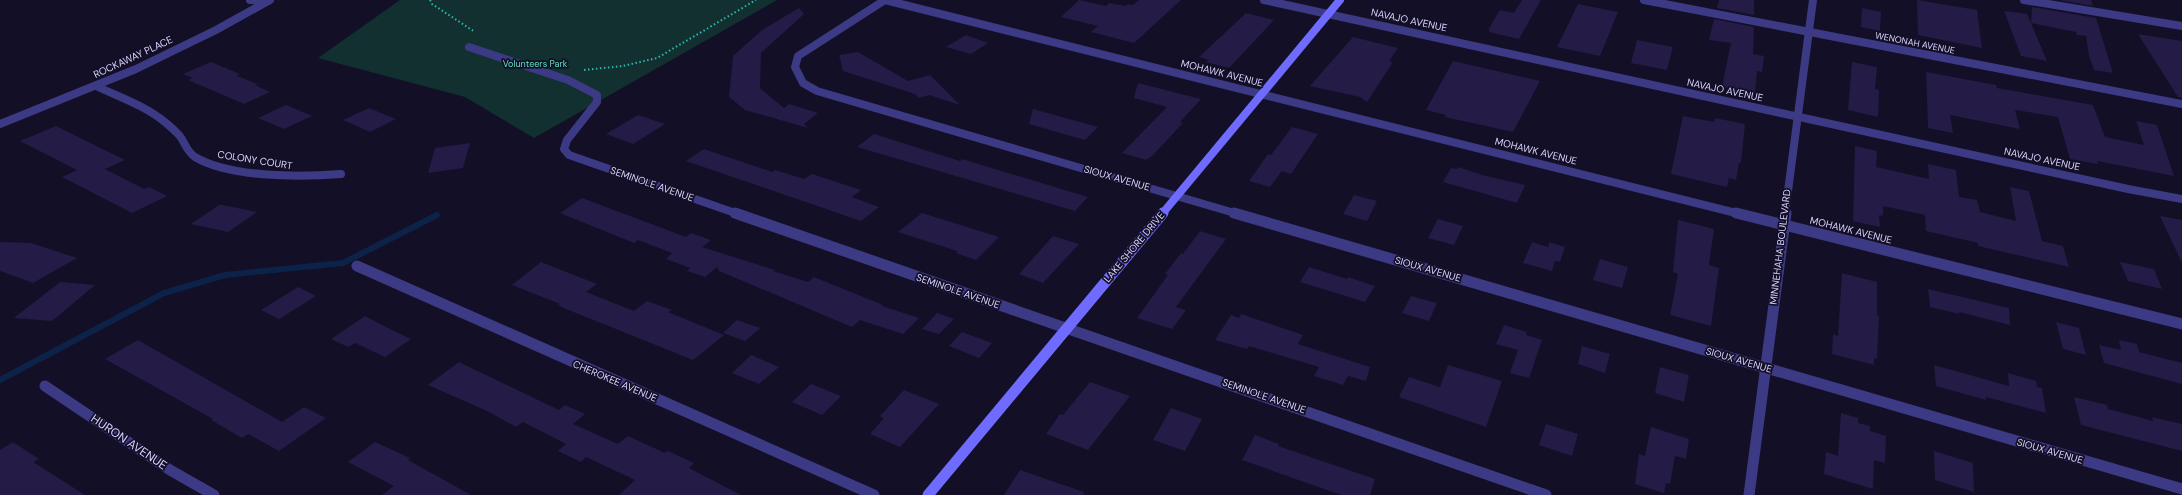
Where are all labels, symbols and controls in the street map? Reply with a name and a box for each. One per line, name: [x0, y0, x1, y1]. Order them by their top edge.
street label: NAVAJO AVENUE: [1370, 6, 1449, 34]
street label: WENONAH AVENUE: [1874, 29, 1956, 57]
street label: ROCKAWAY PLACE: [91, 33, 175, 81]
street label: MOHAWK AVENUE: [1180, 57, 1265, 90]
park label: Volunteers Park: [503, 58, 568, 70]
street label: NAVAJO AVENUE: [1686, 76, 1765, 104]
street label: MOHAWK AVENUE: [1494, 135, 1579, 168]
street label: NAVAJO AVENUE: [2003, 145, 2082, 173]
street label: COLONY COURT: [217, 148, 294, 172]
street label: SIOUX AVENUE: [1082, 162, 1152, 194]
street label: SEMINOLE AVENUE: [608, 164, 696, 205]
street label: MINNEHAHA BOULEVARD: [1766, 188, 1794, 305]
street label: LAKE SHORE DRIVE: [1101, 209, 1168, 285]
street label: MOHAWK AVENUE: [1809, 214, 1894, 247]
street label: SIOUX AVENUE: [1393, 253, 1463, 285]
street label: SEMINOLE AVENUE: [914, 271, 1002, 312]
street label: SIOUX AVENUE: [1704, 344, 1774, 376]
street label: CHEROKEE AVENUE: [571, 357, 659, 405]
street label: SEMINOLE AVENUE: [1220, 376, 1308, 417]
street label: HURON AVENUE: [88, 411, 170, 473]
street label: SIOUX AVENUE: [2015, 435, 2085, 467]

